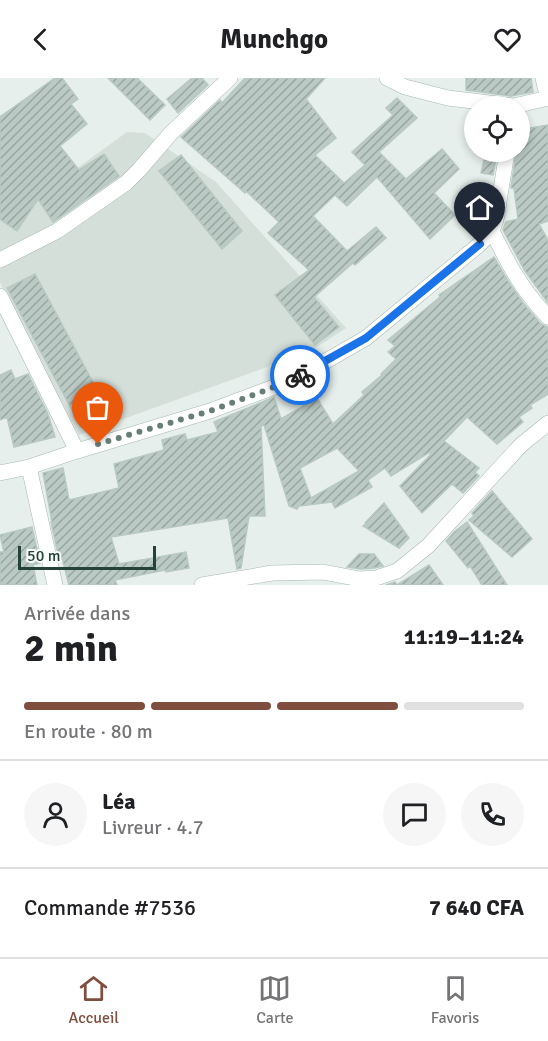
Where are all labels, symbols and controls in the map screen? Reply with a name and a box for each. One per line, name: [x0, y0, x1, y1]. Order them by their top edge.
icon: back: [24, 23, 57, 56]
text: Munchgo: [220, 23, 328, 56]
icon: heart: [491, 23, 524, 56]
map controls: [464, 96, 530, 162]
button: locate: [464, 96, 530, 162]
pin: [454, 182, 505, 244]
icon: home: [463, 191, 496, 224]
courier: [270, 345, 330, 405]
icon: bike: [284, 359, 317, 392]
pin: [72, 382, 123, 444]
icon: bag: [81, 391, 114, 424]
scale bar: [18, 543, 156, 570]
text: 50 m: [27, 546, 61, 566]
text: Arrivée dans: [24, 601, 130, 626]
text: 11:19–11:24: [404, 623, 524, 650]
text: 2 min: [24, 624, 118, 672]
text: En route · 80 m: [24, 719, 153, 744]
button: person: [24, 783, 87, 846]
button: chat: [383, 783, 446, 846]
button: phone: [461, 783, 524, 846]
text: Léa: [102, 788, 136, 815]
text: Livreur · 4.7: [102, 815, 203, 840]
text: Commande #7536: [24, 894, 196, 921]
text: 7 640 CFA: [429, 894, 524, 921]
tab: Accueil: [69, 972, 119, 1028]
tab: Carte: [256, 972, 294, 1028]
tab: Favoris: [431, 972, 479, 1028]

